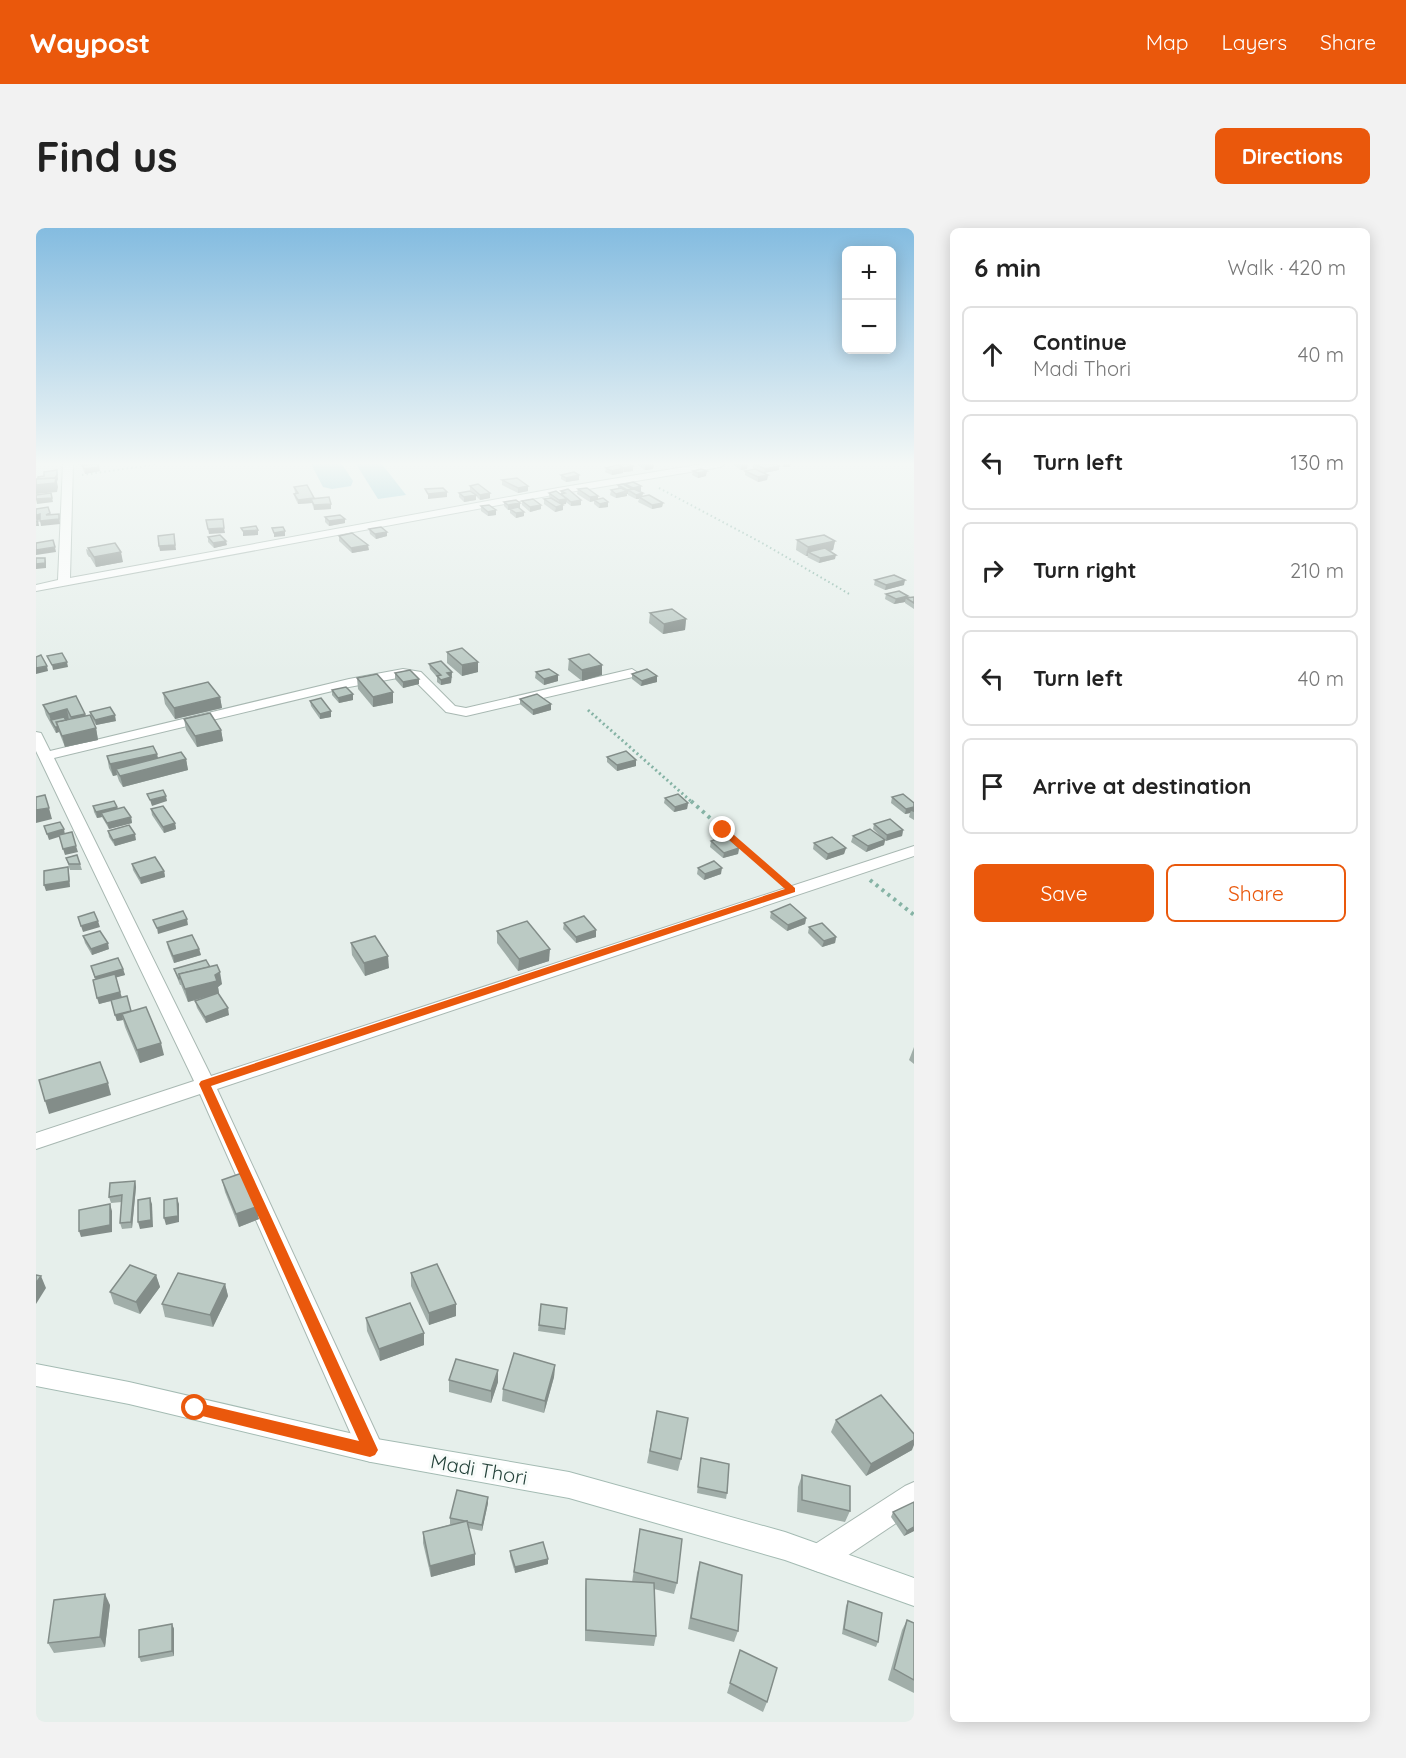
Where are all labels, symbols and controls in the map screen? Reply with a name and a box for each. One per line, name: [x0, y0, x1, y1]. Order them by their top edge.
text: Waypost: [30, 25, 150, 60]
text: Map: [1146, 29, 1189, 55]
text: Layers: [1222, 29, 1287, 55]
text: Share: [1320, 29, 1376, 55]
button: Directions: [1215, 128, 1370, 184]
text: Find us: [36, 130, 178, 183]
map controls: [842, 246, 896, 354]
button: +: [842, 246, 896, 300]
text: 6 min: [974, 251, 1041, 284]
text: Walk · 420 m: [1227, 255, 1346, 280]
button: −: [842, 300, 896, 354]
text: Continue: [1033, 328, 1127, 356]
icon: ahead: [976, 338, 1009, 371]
text: 40 m: [1298, 342, 1344, 367]
text: Madi Thori: [1033, 356, 1131, 381]
icon: left: [976, 446, 1009, 479]
text: Turn left: [1033, 448, 1123, 476]
text: 130 m: [1291, 450, 1344, 475]
icon: right: [976, 554, 1009, 587]
text: Turn right: [1033, 556, 1137, 584]
text: 210 m: [1290, 558, 1344, 583]
icon: left: [976, 662, 1009, 695]
text: Turn left: [1033, 664, 1123, 692]
text: 40 m: [1298, 666, 1344, 691]
icon: arrive: [976, 770, 1009, 803]
text: Arrive at destination: [1033, 772, 1251, 800]
route end: [709, 816, 735, 842]
button: Save: [974, 864, 1154, 922]
button: Share: [1166, 864, 1346, 922]
route start: [181, 1394, 207, 1420]
street label: Madi Thori: [429, 1448, 529, 1490]

